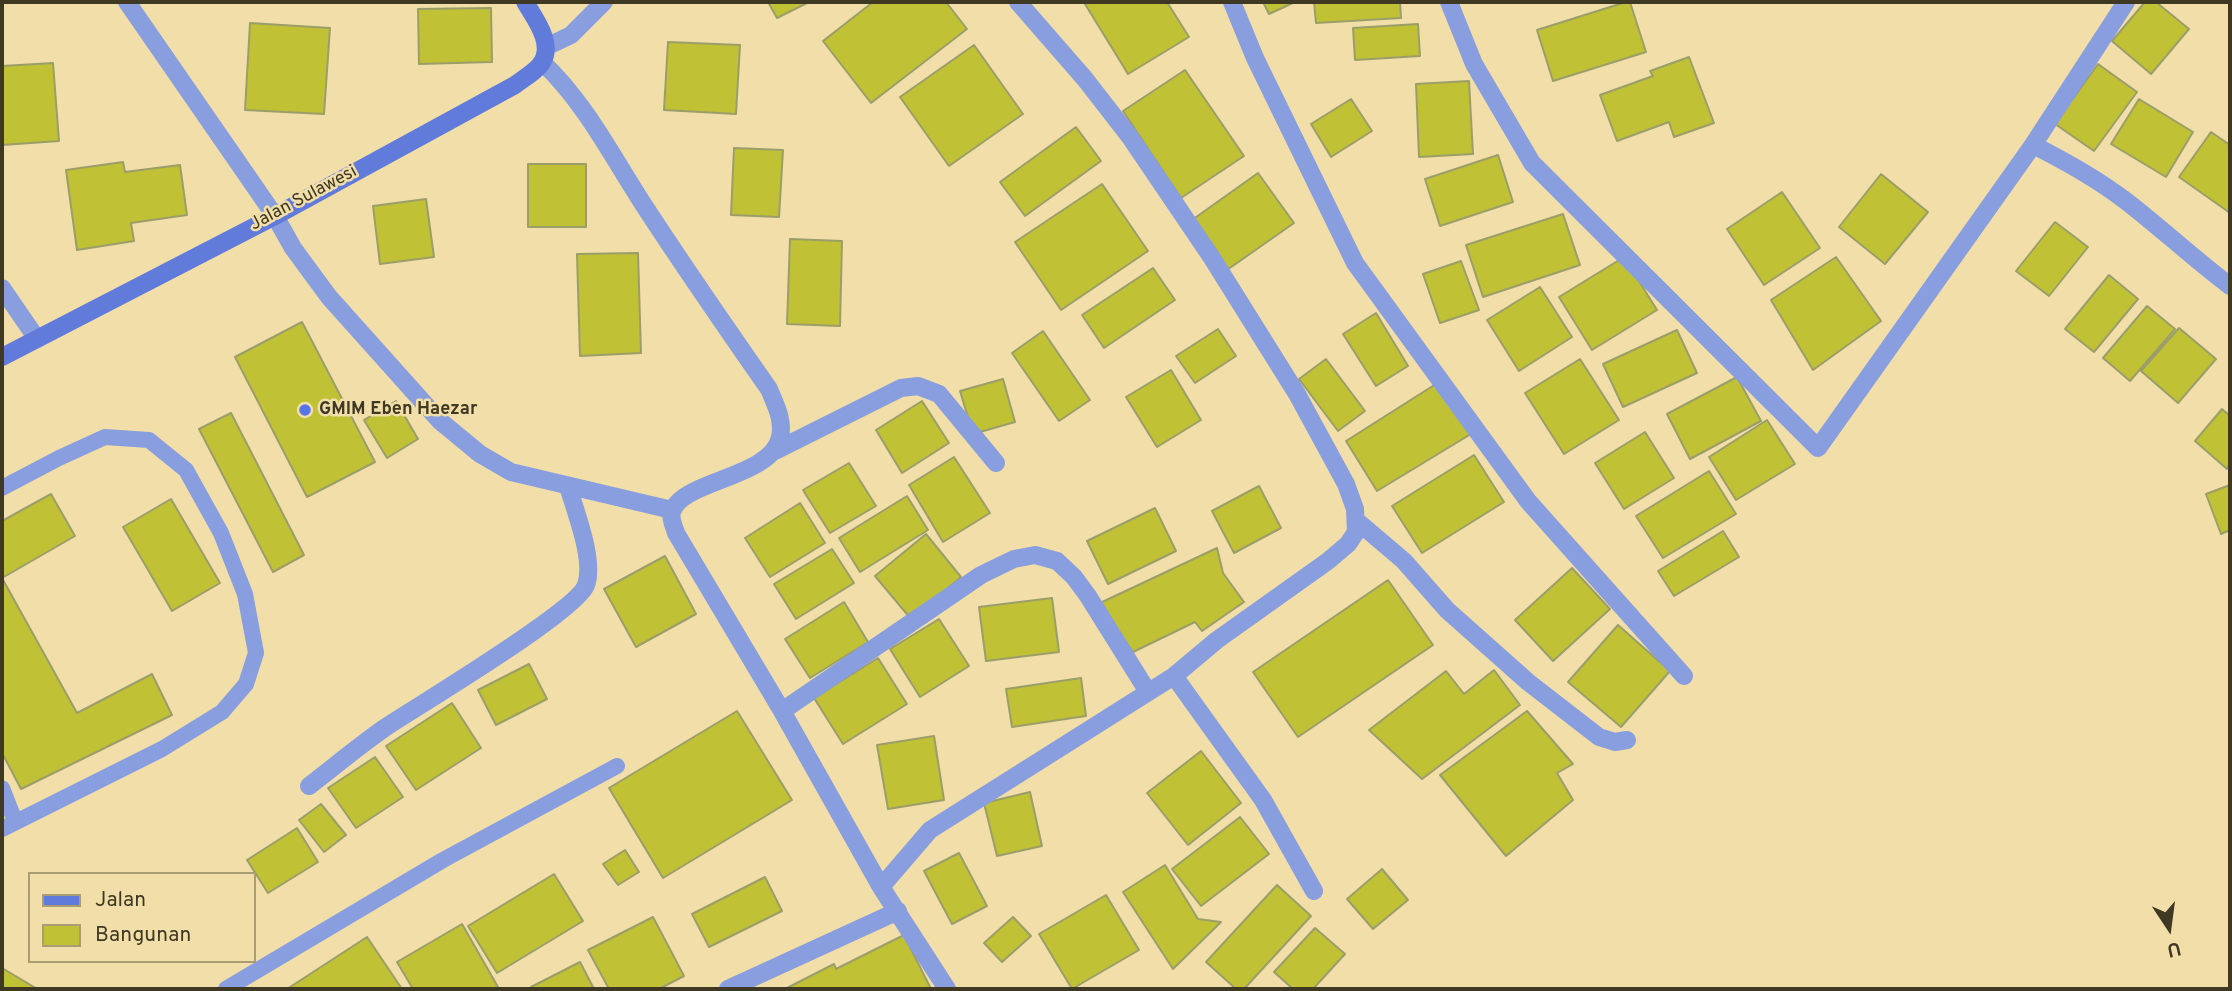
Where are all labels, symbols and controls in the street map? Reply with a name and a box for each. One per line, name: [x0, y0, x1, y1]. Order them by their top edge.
street label: Jalan Sulawesi: [247, 162, 361, 236]
place label: GMIM Eben Haezar: [319, 399, 477, 421]
marker: GMIM Eben Haezar: [297, 402, 313, 418]
legend: [28, 872, 256, 963]
text: Jalan: [95, 887, 146, 914]
north arrow: [2134, 893, 2204, 963]
text: Bangunan: [95, 922, 191, 949]
text: U: [2164, 935, 2183, 962]

